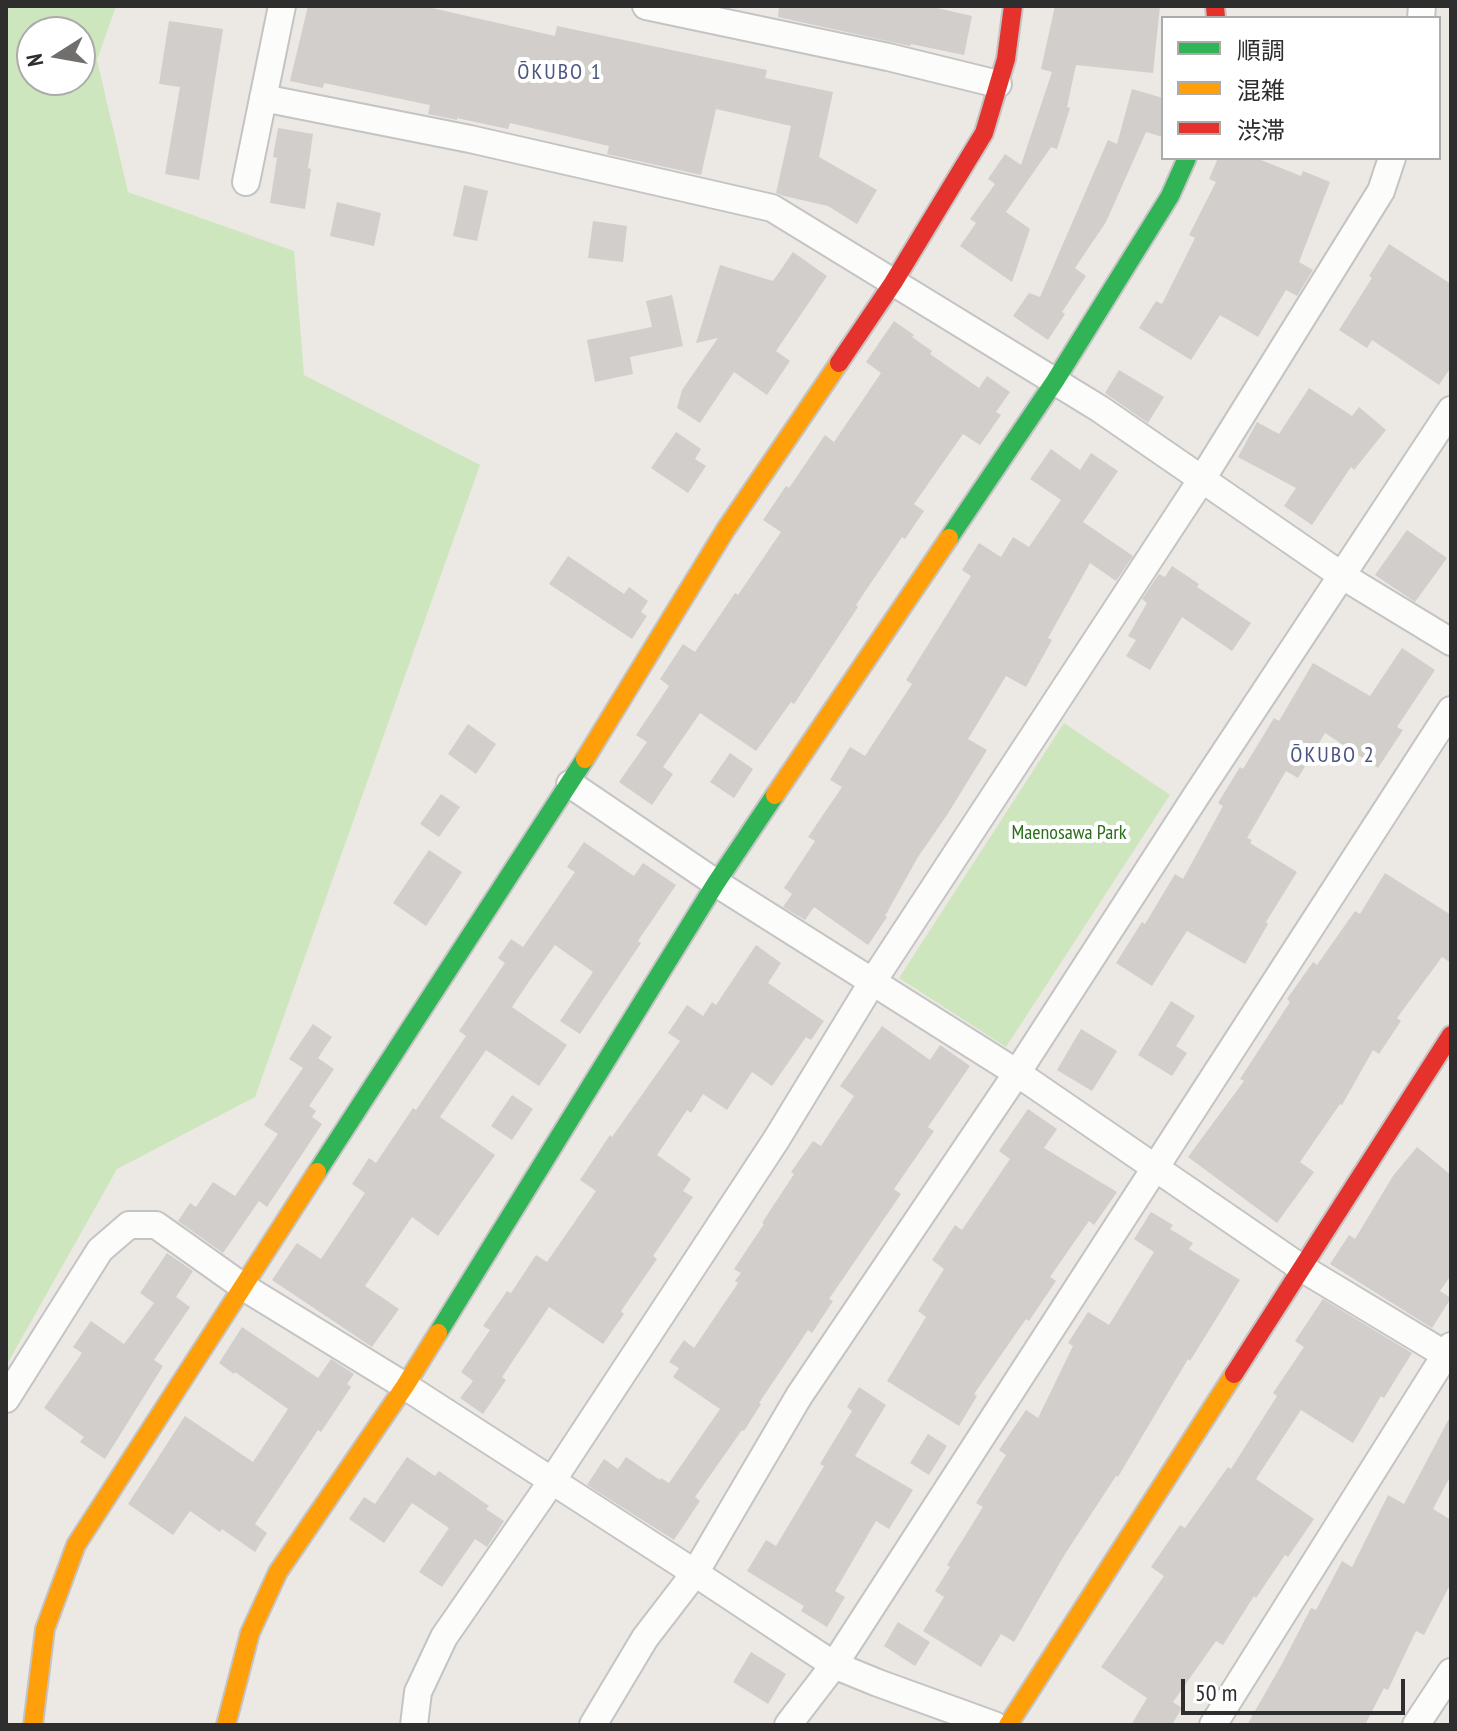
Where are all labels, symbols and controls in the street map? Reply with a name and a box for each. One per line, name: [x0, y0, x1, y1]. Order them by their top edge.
north arrow: [16, 16, 96, 96]
legend: [1161, 16, 1441, 160]
text: 順調: [1237, 35, 1285, 66]
text: N: [20, 52, 49, 69]
district label: ŌKUBO 1: [517, 60, 603, 86]
text: 混雑: [1237, 75, 1285, 106]
text: 渋滞: [1237, 115, 1285, 146]
district label: ŌKUBO 2: [1290, 743, 1376, 769]
park label: Maenosawa Park: [1012, 821, 1126, 845]
scale bar: [1185, 1663, 1409, 1713]
text: 50 m: [1195, 1677, 1237, 1708]

